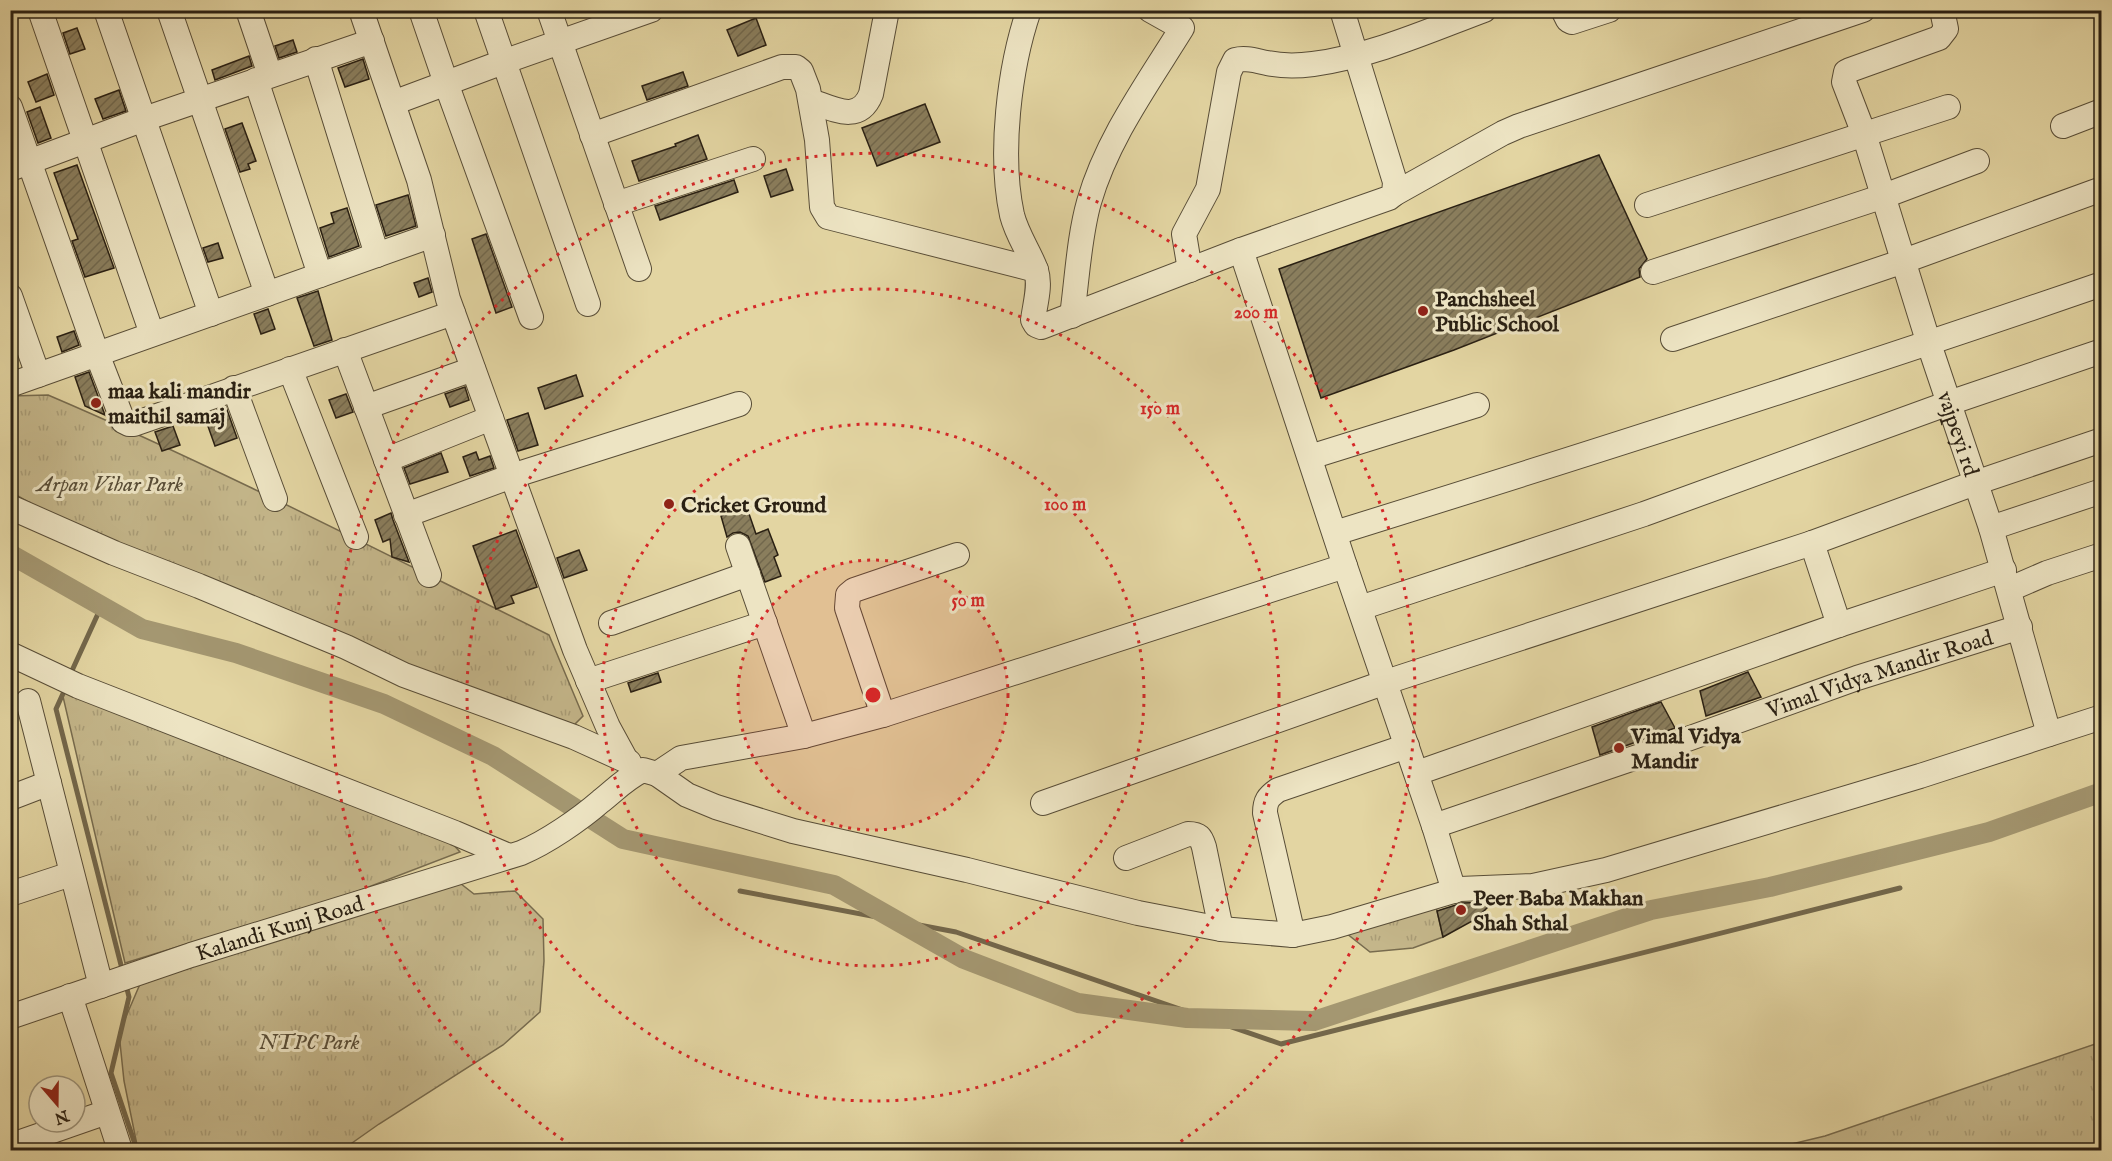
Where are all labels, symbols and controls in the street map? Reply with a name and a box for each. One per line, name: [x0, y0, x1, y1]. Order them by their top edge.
place label: Panchsheel Public School: [1435, 286, 1560, 339]
text: 200 m: [1234, 302, 1278, 325]
marker: Panchsheel Public School: [1416, 304, 1430, 318]
place label: maa kali mandir maithil samaj: [108, 378, 252, 431]
street label: vajpeyi rd: [1930, 388, 1985, 480]
marker: maa kali mandir maithil samaj: [89, 396, 103, 410]
text: 150 m: [1140, 398, 1180, 421]
park label: Arpan Vihar Park: [35, 471, 183, 499]
place label: Cricket Ground: [681, 492, 828, 520]
text: 100 m: [1044, 494, 1086, 517]
marker: Cricket Ground: [662, 497, 676, 511]
text: 50 m: [951, 590, 985, 613]
street label: Vimal Vidya Mandir Road: [1762, 624, 1997, 726]
centre of rings: [863, 685, 883, 705]
place label: Vimal Vidya Mandir: [1630, 723, 1741, 776]
marker: Vimal Vidya Mandir: [1612, 741, 1626, 755]
place label: Peer Baba Makhan Shah Sthal: [1473, 885, 1644, 938]
street label: Kalandi Kunj Road: [193, 890, 368, 969]
marker: Peer Baba Makhan Shah Sthal: [1454, 903, 1468, 917]
park label: NTPC Park: [258, 1029, 360, 1057]
north arrow: [27, 1074, 87, 1134]
text: N: [51, 1104, 72, 1128]

